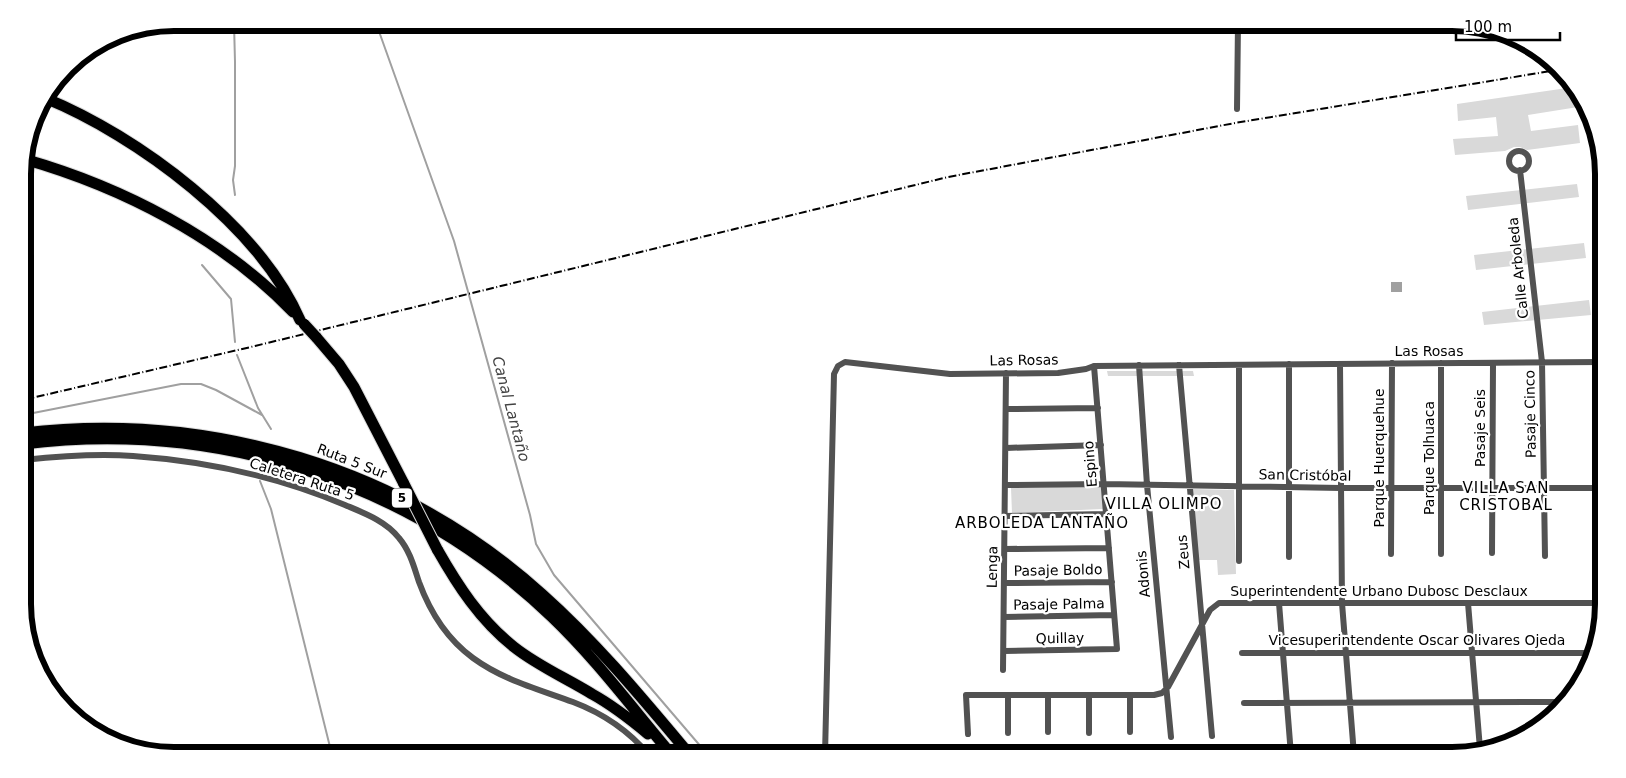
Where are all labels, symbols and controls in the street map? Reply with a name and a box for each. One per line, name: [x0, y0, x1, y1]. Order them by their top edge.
scale bar: [1456, 10, 1560, 42]
text: 100 m: [1464, 18, 1512, 36]
street label: Calle Arboleda: [1505, 216, 1531, 320]
street label: Las Rosas: [1395, 343, 1463, 359]
street label: Las Rosas: [989, 351, 1059, 369]
water label: Canal Lantaño: [488, 354, 534, 464]
street label: Pasaje Cinco: [1521, 370, 1539, 458]
street label: Parque Huerquehue: [1371, 389, 1387, 527]
street label: Pasaje Seis: [1472, 389, 1488, 467]
street label: Parque Tolhuaca: [1421, 401, 1437, 515]
street label: Ruta 5 Sur: [315, 440, 389, 482]
street label: Espino: [1080, 440, 1100, 488]
street label: Caletera Ruta 5: [248, 455, 356, 503]
street label: San Cristóbal: [1258, 466, 1352, 484]
district label: VILLA SAN CRISTOBAL: [1459, 479, 1553, 514]
road number: 5: [392, 488, 412, 508]
district label: VILLA OLIMPO: [1105, 495, 1223, 513]
district label: ARBOLEDA LANTAÑO: [955, 513, 1129, 532]
street label: Zeus: [1174, 534, 1192, 570]
street label: Lenga: [984, 546, 1000, 588]
street label: Adonis: [1133, 550, 1153, 598]
street label: Pasaje Boldo: [1013, 561, 1103, 579]
street label: Superintendente Urbano Dubosc Desclaux: [1230, 583, 1528, 599]
street label: Pasaje Palma: [1013, 595, 1105, 613]
street label: Quillay: [1036, 630, 1084, 646]
street label: Vicesuperintendente Oscar Olivares Ojeda: [1269, 632, 1565, 648]

